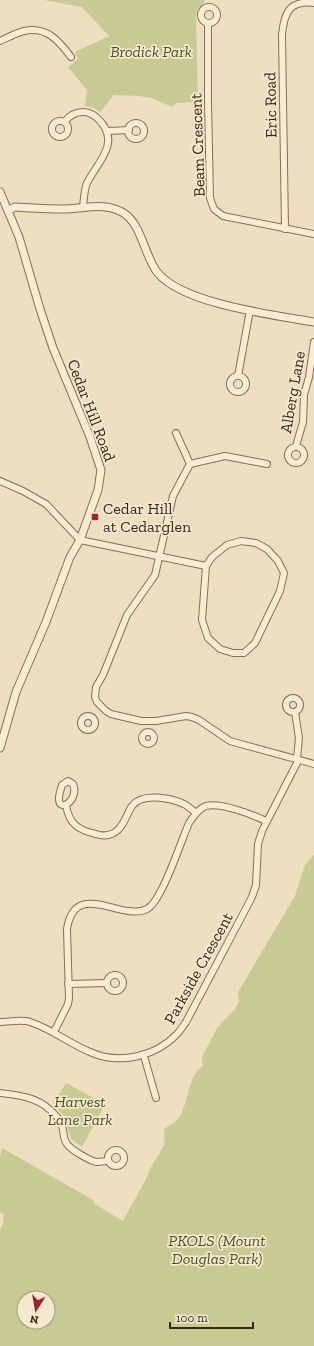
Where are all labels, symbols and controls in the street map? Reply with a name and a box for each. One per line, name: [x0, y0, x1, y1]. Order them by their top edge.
park label: Brodick Park: [110, 42, 192, 61]
street label: Eric Road: [260, 72, 281, 138]
street label: Beam Crescent: [186, 93, 209, 197]
street label: Alberg Lane: [276, 350, 309, 435]
street label: Cedar Hill Road: [63, 357, 120, 464]
place label: Cedar Hill at Cedarglen: [103, 499, 192, 536]
marker: Cedar Hill at Cedarglen: [90, 512, 100, 522]
street label: Parkside Crescent: [160, 909, 237, 1027]
park label: Harvest Lane Park: [48, 1092, 112, 1129]
park label: PKOLS (Mount Douglas Park): [168, 1231, 266, 1268]
north arrow: [16, 1290, 56, 1330]
scale bar: [170, 1304, 253, 1330]
text: 100 m: [176, 1311, 208, 1325]
text: N: [28, 1312, 40, 1327]

